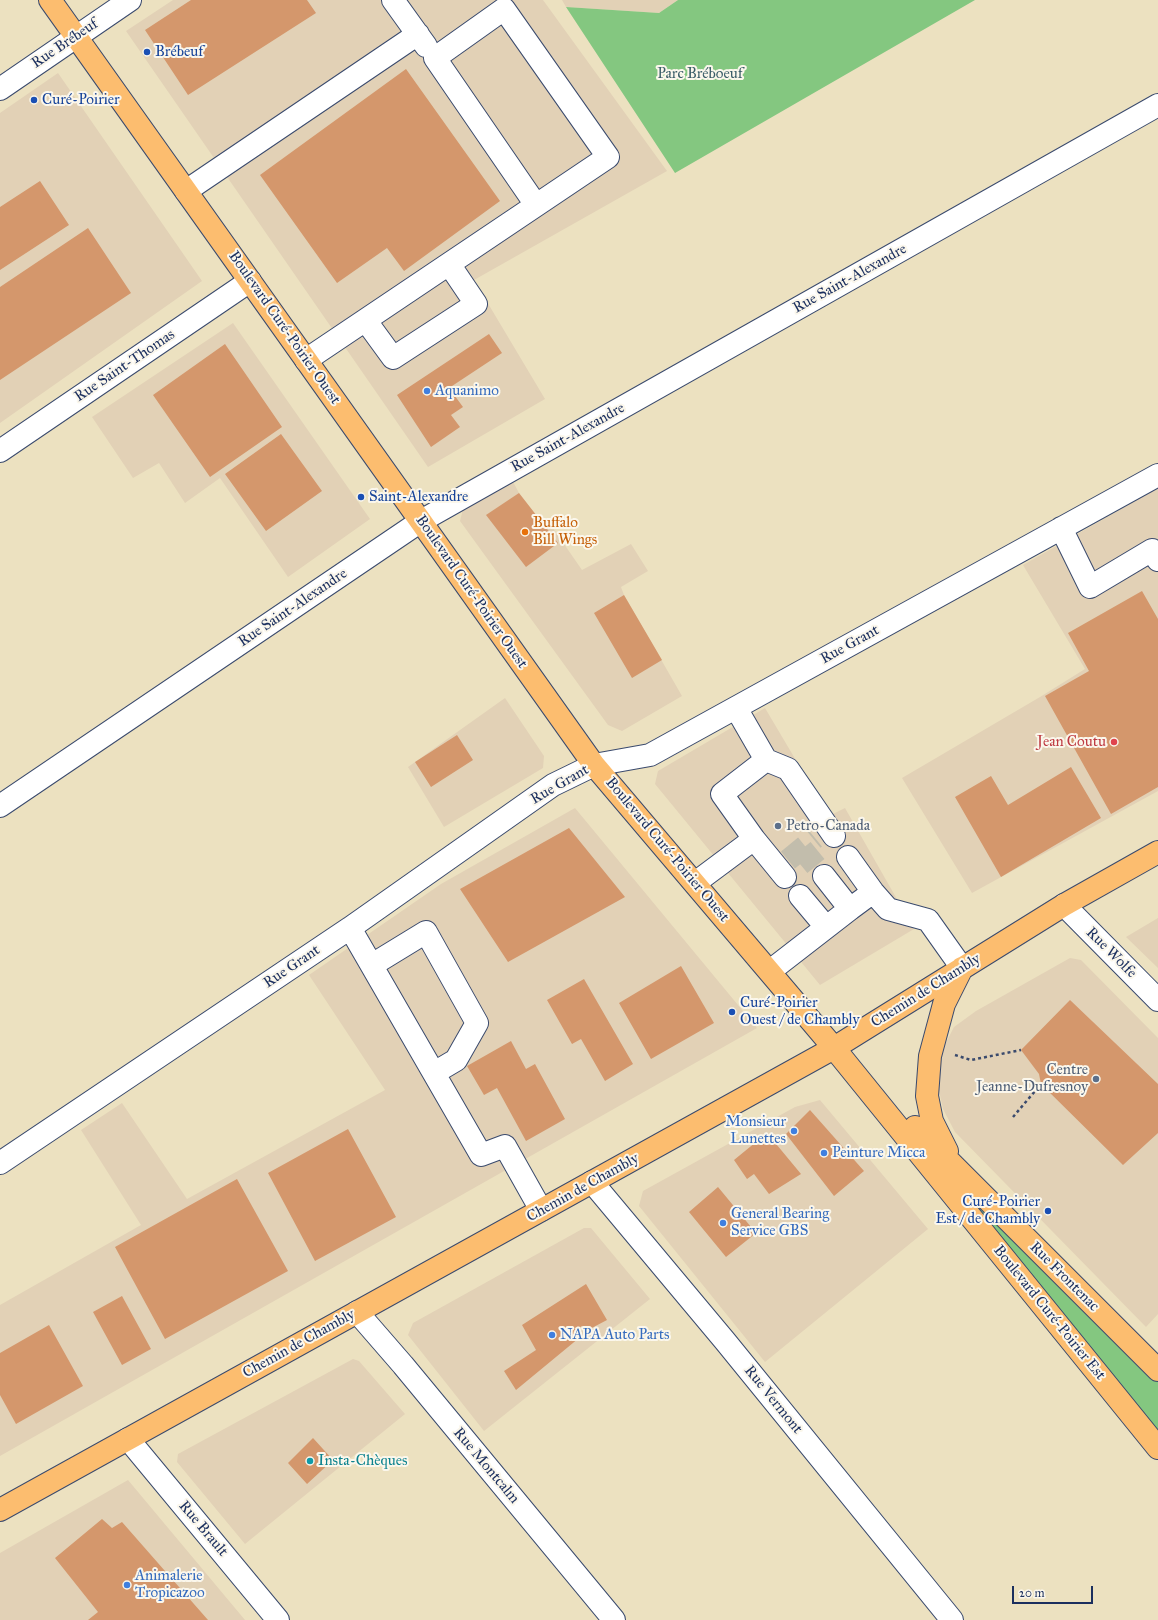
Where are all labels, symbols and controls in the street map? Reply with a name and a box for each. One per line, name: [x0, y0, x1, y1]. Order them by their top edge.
street label: Rue Brébeuf: [28, 15, 102, 73]
place label: Brébeuf: [155, 43, 203, 61]
marker: Brébeuf: [142, 47, 152, 57]
park label: Parc Bréboeuf: [657, 65, 743, 83]
place label: Curé-Poirier: [42, 91, 120, 109]
marker: Curé-Poirier: [29, 95, 39, 105]
street label: Rue Saint-Alexandre: [790, 240, 910, 318]
street label: Boulevard Curé-Poirier Ouest: [224, 248, 344, 408]
street label: Rue Saint-Thomas: [71, 326, 179, 406]
place label: Aquanimo: [435, 382, 499, 400]
marker: Aquanimo: [422, 386, 432, 396]
street label: Rue Saint-Alexandre: [508, 399, 628, 477]
place label: Saint-Alexandre: [369, 488, 468, 506]
marker: Saint-Alexandre: [356, 492, 366, 502]
street label: Boulevard Curé-Poirier Ouest: [411, 512, 531, 672]
place label: Buffalo Bill Wings: [533, 514, 597, 549]
marker: Buffalo Bill Wings: [520, 527, 530, 537]
street label: Rue Saint-Alexandre: [235, 565, 351, 651]
street label: Rue Grant: [818, 622, 882, 668]
place label: Jean Coutu: [1037, 733, 1106, 751]
marker: Jean Coutu: [1109, 737, 1119, 747]
street label: Rue Grant: [528, 761, 592, 809]
street label: Boulevard Curé-Poirier Ouest: [601, 774, 733, 926]
place label: Petro-Canada: [786, 817, 870, 835]
marker: Petro-Canada: [773, 821, 783, 831]
street label: Rue Wolfe: [1082, 924, 1140, 982]
street label: Rue Grant: [260, 942, 324, 992]
street label: Chemin de Chambly: [868, 950, 984, 1032]
place label: Curé-Poirier Ouest / de Chambly: [740, 994, 859, 1029]
marker: Curé-Poirier Ouest / de Chambly: [727, 1007, 737, 1017]
place label: Centre Jeanne-Dufresnoy: [976, 1061, 1088, 1096]
marker: Centre Jeanne-Dufresnoy: [1091, 1074, 1101, 1084]
place label: Monsieur Lunettes: [726, 1113, 786, 1148]
marker: Monsieur Lunettes: [789, 1126, 799, 1136]
place label: Peinture Micca: [832, 1144, 925, 1162]
marker: Peinture Micca: [819, 1148, 829, 1158]
street label: Chemin de Chambly: [524, 1150, 642, 1226]
place label: Curé-Poirier Est / de Chambly: [935, 1193, 1040, 1228]
place label: General Bearing Service GBS: [731, 1205, 829, 1240]
marker: Curé-Poirier Est / de Chambly: [1043, 1206, 1053, 1216]
marker: General Bearing Service GBS: [718, 1218, 728, 1228]
street label: Rue Frontenac: [1025, 1238, 1103, 1316]
street label: Boulevard Curé-Poirier Est: [989, 1242, 1109, 1384]
street label: Chemin de Chambly: [240, 1306, 358, 1382]
place label: NAPA Auto Parts: [560, 1326, 669, 1344]
marker: NAPA Auto Parts: [547, 1330, 557, 1340]
street label: Rue Vermont: [740, 1362, 806, 1438]
street label: Rue Montcalm: [449, 1424, 523, 1508]
place label: Insta-Chèques: [318, 1452, 407, 1470]
marker: Insta-Chèques: [305, 1456, 315, 1466]
street label: Rue Brault: [175, 1498, 231, 1560]
place label: Animalerie Tropicazoo: [135, 1567, 205, 1602]
scale bar: [1014, 1578, 1095, 1604]
marker: Animalerie Tropicazoo: [122, 1580, 132, 1590]
text: 20 m: [1019, 1586, 1045, 1600]

